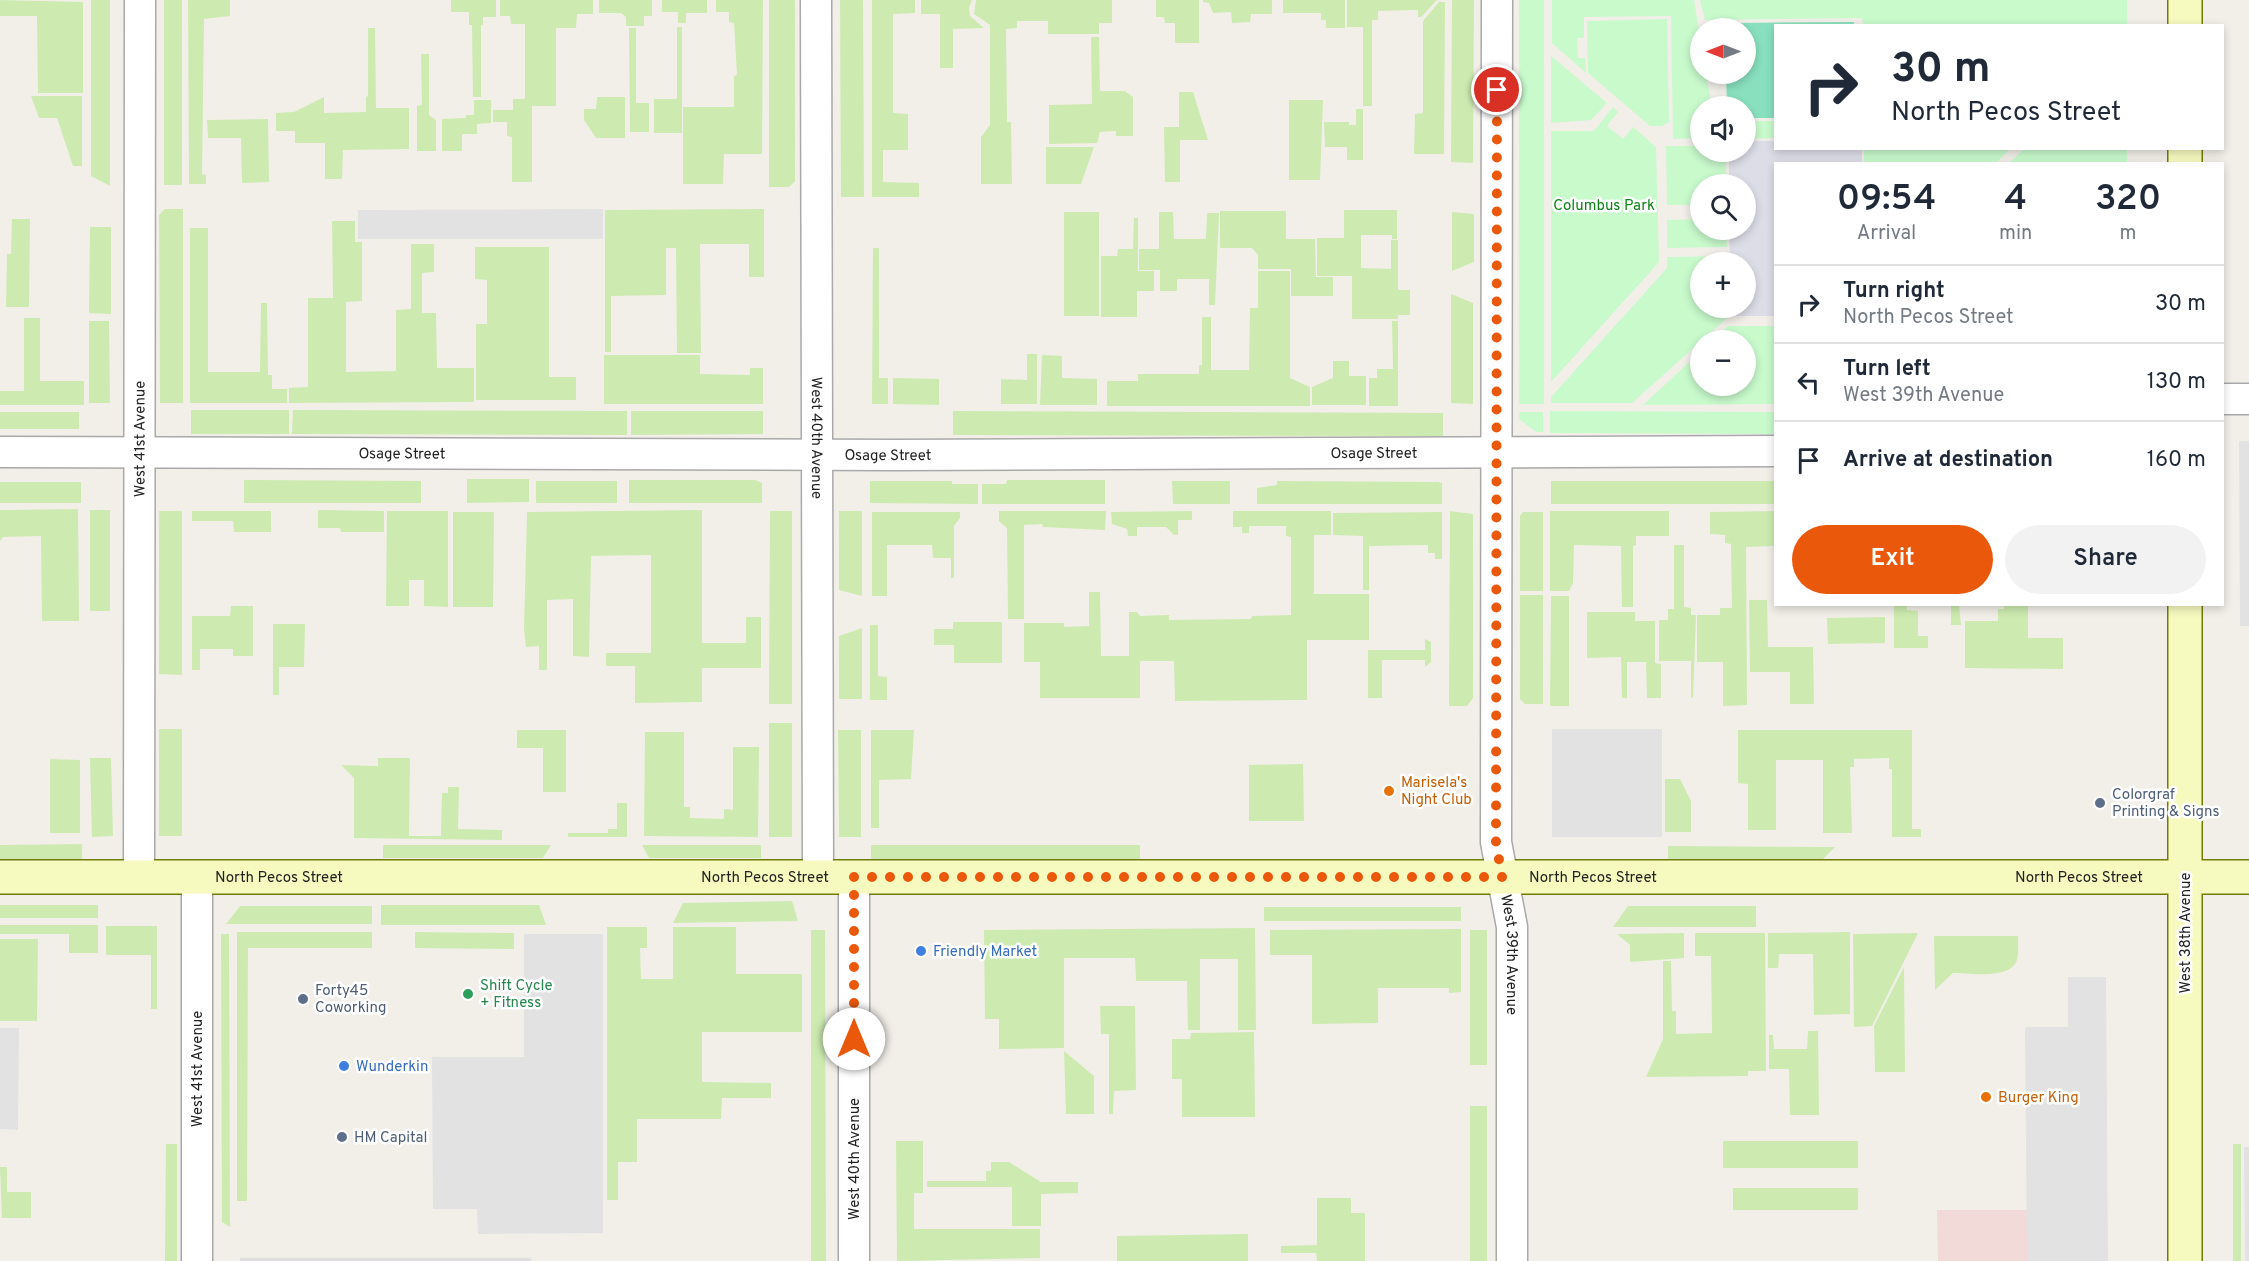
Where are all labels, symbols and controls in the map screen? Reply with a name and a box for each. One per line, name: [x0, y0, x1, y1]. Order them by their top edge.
north arrow: [1690, 18, 1756, 84]
map controls: [1690, 18, 1756, 396]
text: 30 m: [1891, 44, 1990, 97]
icon: right: [1792, 48, 1870, 126]
pin: [1471, 64, 1522, 115]
icon: arrive: [1480, 73, 1513, 106]
button: sound: [1690, 96, 1756, 162]
text: North Pecos Street: [1891, 96, 2121, 130]
button: search: [1690, 174, 1756, 240]
text: 09:54: [1837, 177, 1936, 223]
text: 4: [2004, 177, 2027, 223]
text: 320: [2095, 177, 2161, 223]
park label: Columbus Park: [1553, 197, 1655, 216]
text: Arrival: [1857, 221, 1916, 247]
text: min: [1999, 221, 2032, 247]
text: m: [2120, 221, 2137, 247]
button: +: [1690, 252, 1756, 318]
text: Turn right: [1843, 278, 1945, 305]
icon: right: [1792, 288, 1825, 321]
text: 30 m: [2155, 291, 2206, 318]
text: North Pecos Street: [1843, 305, 2014, 331]
button: −: [1690, 330, 1756, 396]
text: Turn left: [1843, 356, 1931, 383]
icon: left: [1792, 366, 1825, 399]
text: 130 m: [2147, 369, 2206, 396]
street label: West 40th Avenue: [806, 377, 825, 499]
street label: West 41st Avenue: [131, 381, 151, 497]
text: West 39th Avenue: [1843, 383, 2004, 409]
icon: arrive: [1792, 444, 1825, 477]
street label: Osage Street: [359, 445, 445, 464]
street label: Osage Street: [1331, 445, 1417, 464]
street label: Osage Street: [845, 447, 931, 466]
text: Arrive at destination: [1843, 447, 2053, 474]
text: 160 m: [2147, 447, 2206, 474]
button: Exit: [1792, 525, 1993, 594]
button: Share: [2005, 525, 2206, 594]
place label: Marisela's Night Club: [1401, 774, 1472, 810]
marker: Marisela's Night Club: [1382, 784, 1396, 798]
place label: Colorgraf Printing & Signs: [2112, 786, 2220, 822]
marker: Colorgraf Printing & Signs: [2093, 796, 2107, 810]
street label: North Pecos Street: [215, 869, 343, 888]
street label: North Pecos Street: [701, 869, 829, 888]
street label: North Pecos Street: [1529, 869, 1657, 888]
street label: North Pecos Street: [2015, 869, 2143, 888]
street label: West 38th Avenue: [2177, 872, 2196, 994]
street label: West 39th Avenue: [1495, 893, 1520, 1015]
place label: Friendly Market: [933, 943, 1037, 962]
marker: Friendly Market: [914, 944, 928, 958]
place label: Shift Cycle + Fitness: [480, 977, 552, 1013]
place label: Forty45 Coworking: [315, 982, 387, 1018]
marker: Shift Cycle + Fitness: [461, 987, 475, 1001]
marker: Forty45 Coworking: [296, 992, 310, 1006]
position arrow: [822, 1007, 886, 1071]
street label: West 41st Avenue: [189, 1011, 208, 1127]
place label: Wunderkin: [356, 1058, 428, 1077]
marker: Wunderkin: [337, 1059, 351, 1073]
place label: Burger King: [1998, 1089, 2079, 1108]
marker: Burger King: [1979, 1090, 1993, 1104]
street label: West 40th Avenue: [846, 1098, 865, 1220]
place label: HM Capital: [354, 1129, 427, 1148]
marker: HM Capital: [335, 1130, 349, 1144]

